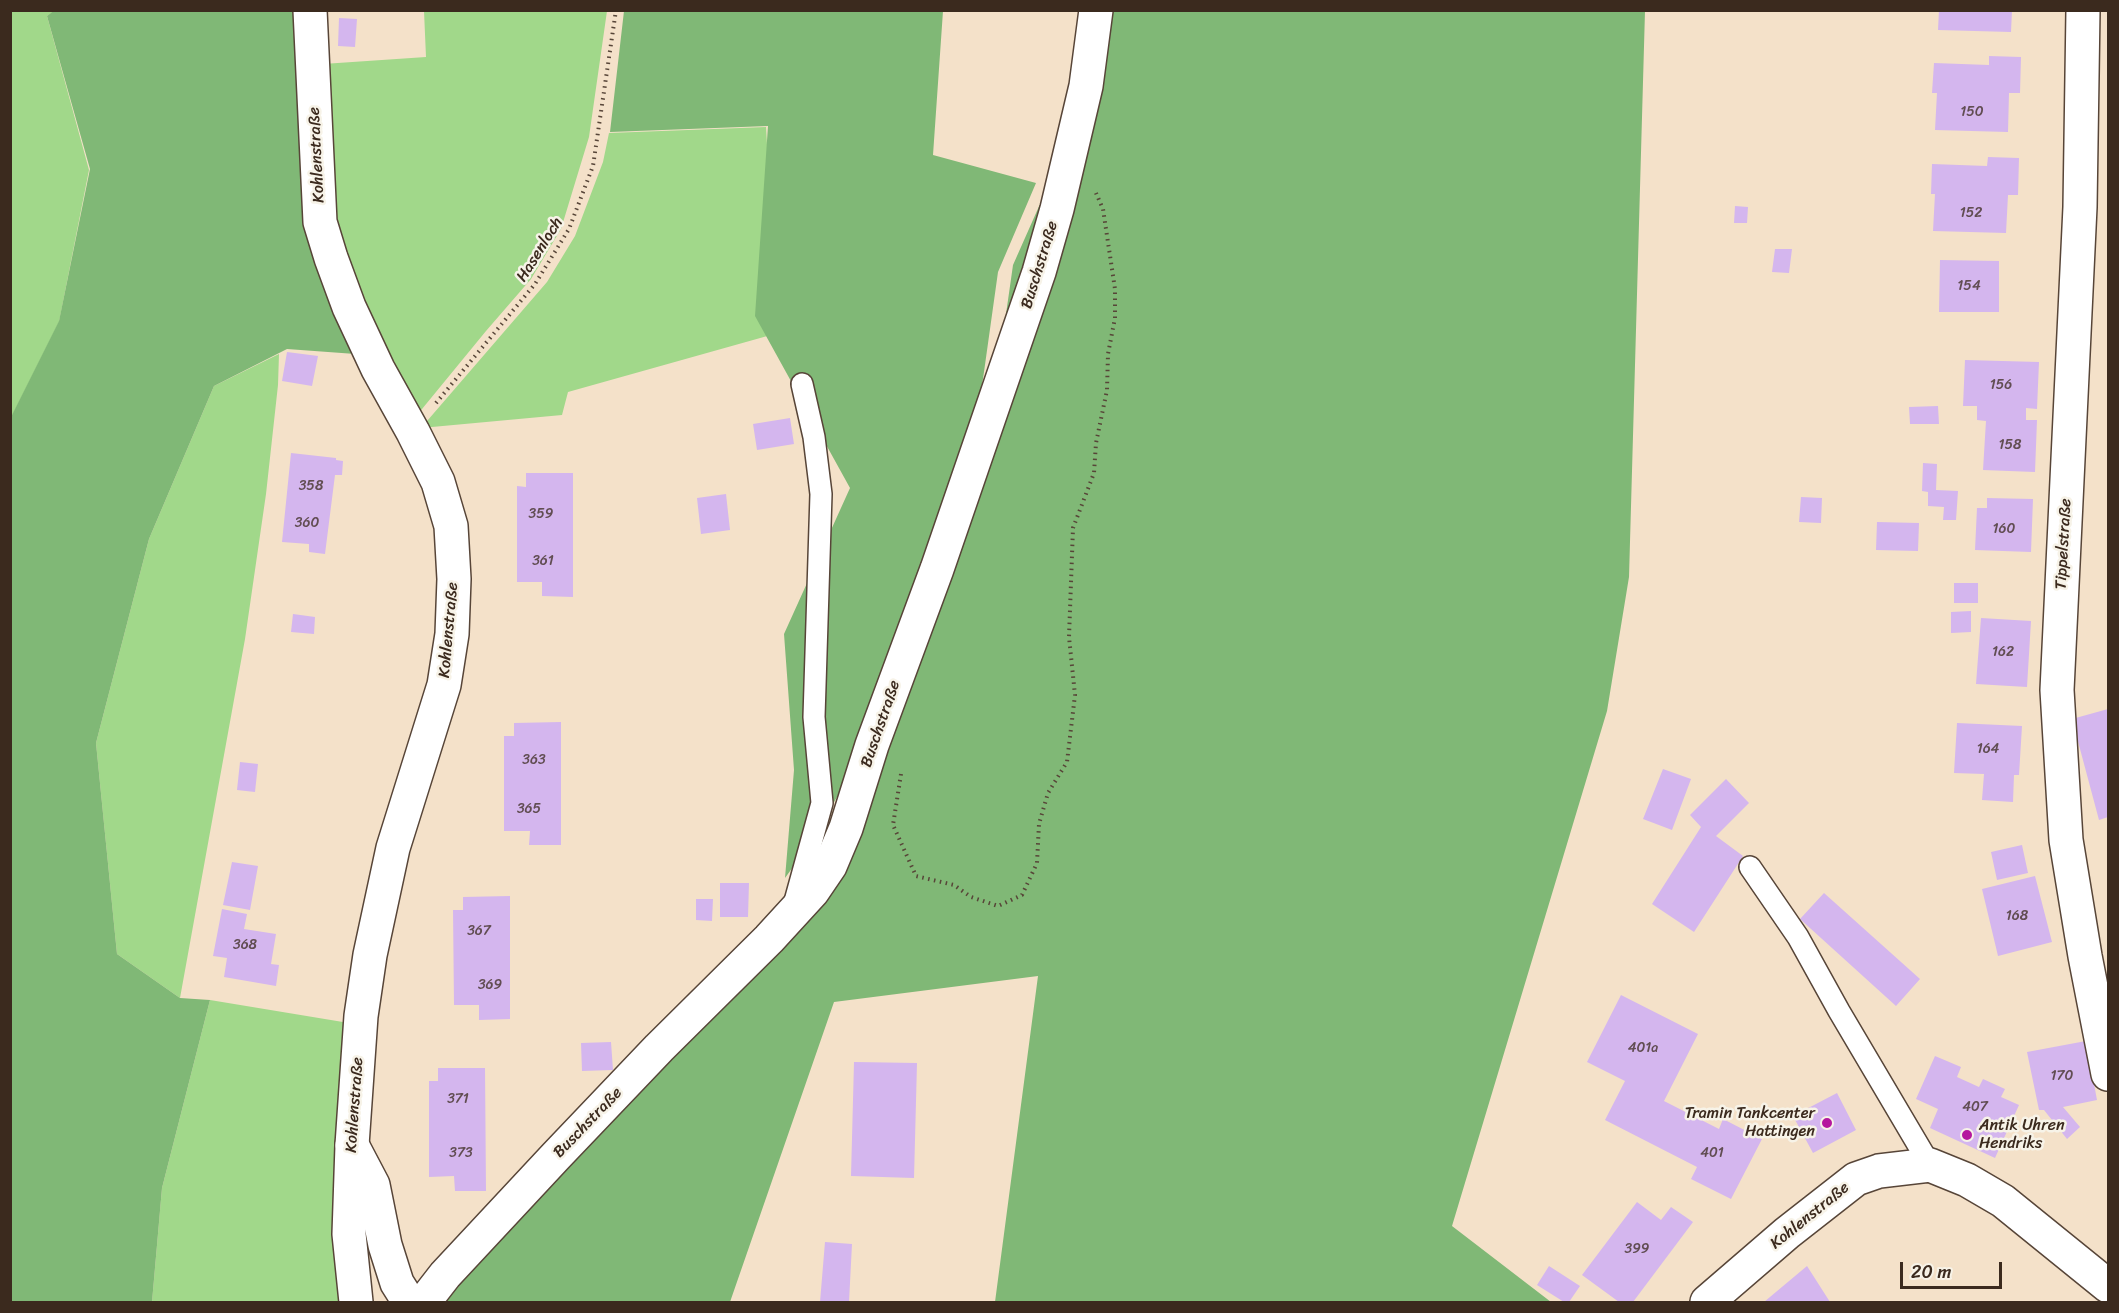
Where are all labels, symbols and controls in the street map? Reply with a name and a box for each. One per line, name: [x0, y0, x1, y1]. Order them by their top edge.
house number: 150: [1960, 104, 1984, 120]
street label: Kohlenstraße: [305, 107, 329, 203]
house number: 152: [1960, 205, 1982, 221]
street label: Hasenloch: [513, 214, 567, 286]
street label: Buschstraße: [1018, 219, 1062, 311]
house number: 154: [1957, 278, 1981, 294]
house number: 156: [1990, 377, 2012, 393]
house number: 158: [1998, 437, 2022, 453]
house number: 358: [299, 478, 323, 494]
street label: Tippelstraße: [2052, 498, 2076, 590]
house number: 359: [529, 506, 553, 522]
house number: 360: [295, 515, 319, 531]
house number: 160: [1993, 521, 2015, 537]
house number: 361: [532, 553, 554, 569]
street label: Kohlenstraße: [435, 581, 463, 679]
house number: 162: [1992, 644, 2014, 660]
street label: Buschstraße: [857, 678, 905, 770]
house number: 164: [1977, 741, 1999, 757]
house number: 363: [522, 752, 546, 768]
house number: 365: [517, 801, 541, 817]
house number: 168: [2006, 908, 2028, 924]
house number: 367: [467, 923, 491, 939]
house number: 368: [233, 937, 257, 953]
house number: 369: [478, 977, 502, 993]
house number: 401a: [1628, 1040, 1658, 1056]
street label: Kohlenstraße: [342, 1056, 368, 1154]
house number: 170: [2051, 1068, 2073, 1084]
street label: Buschstraße: [550, 1084, 626, 1162]
house number: 371: [447, 1091, 469, 1107]
house number: 407: [1962, 1099, 1988, 1115]
place label: Tramin Tankcenter Hattingen: [1685, 1104, 1815, 1142]
marker: Tramin Tankcenter Hattingen: [1820, 1116, 1834, 1130]
place label: Antik Uhren Hendriks: [1979, 1116, 2065, 1154]
marker: Antik Uhren Hendriks: [1960, 1128, 1974, 1142]
house number: 373: [449, 1145, 473, 1161]
house number: 401: [1700, 1145, 1724, 1161]
street label: Kohlenstraße: [1767, 1178, 1853, 1254]
house number: 399: [1625, 1241, 1649, 1257]
scale bar: [1903, 1250, 2005, 1288]
text: 20 m: [1911, 1256, 1951, 1288]

